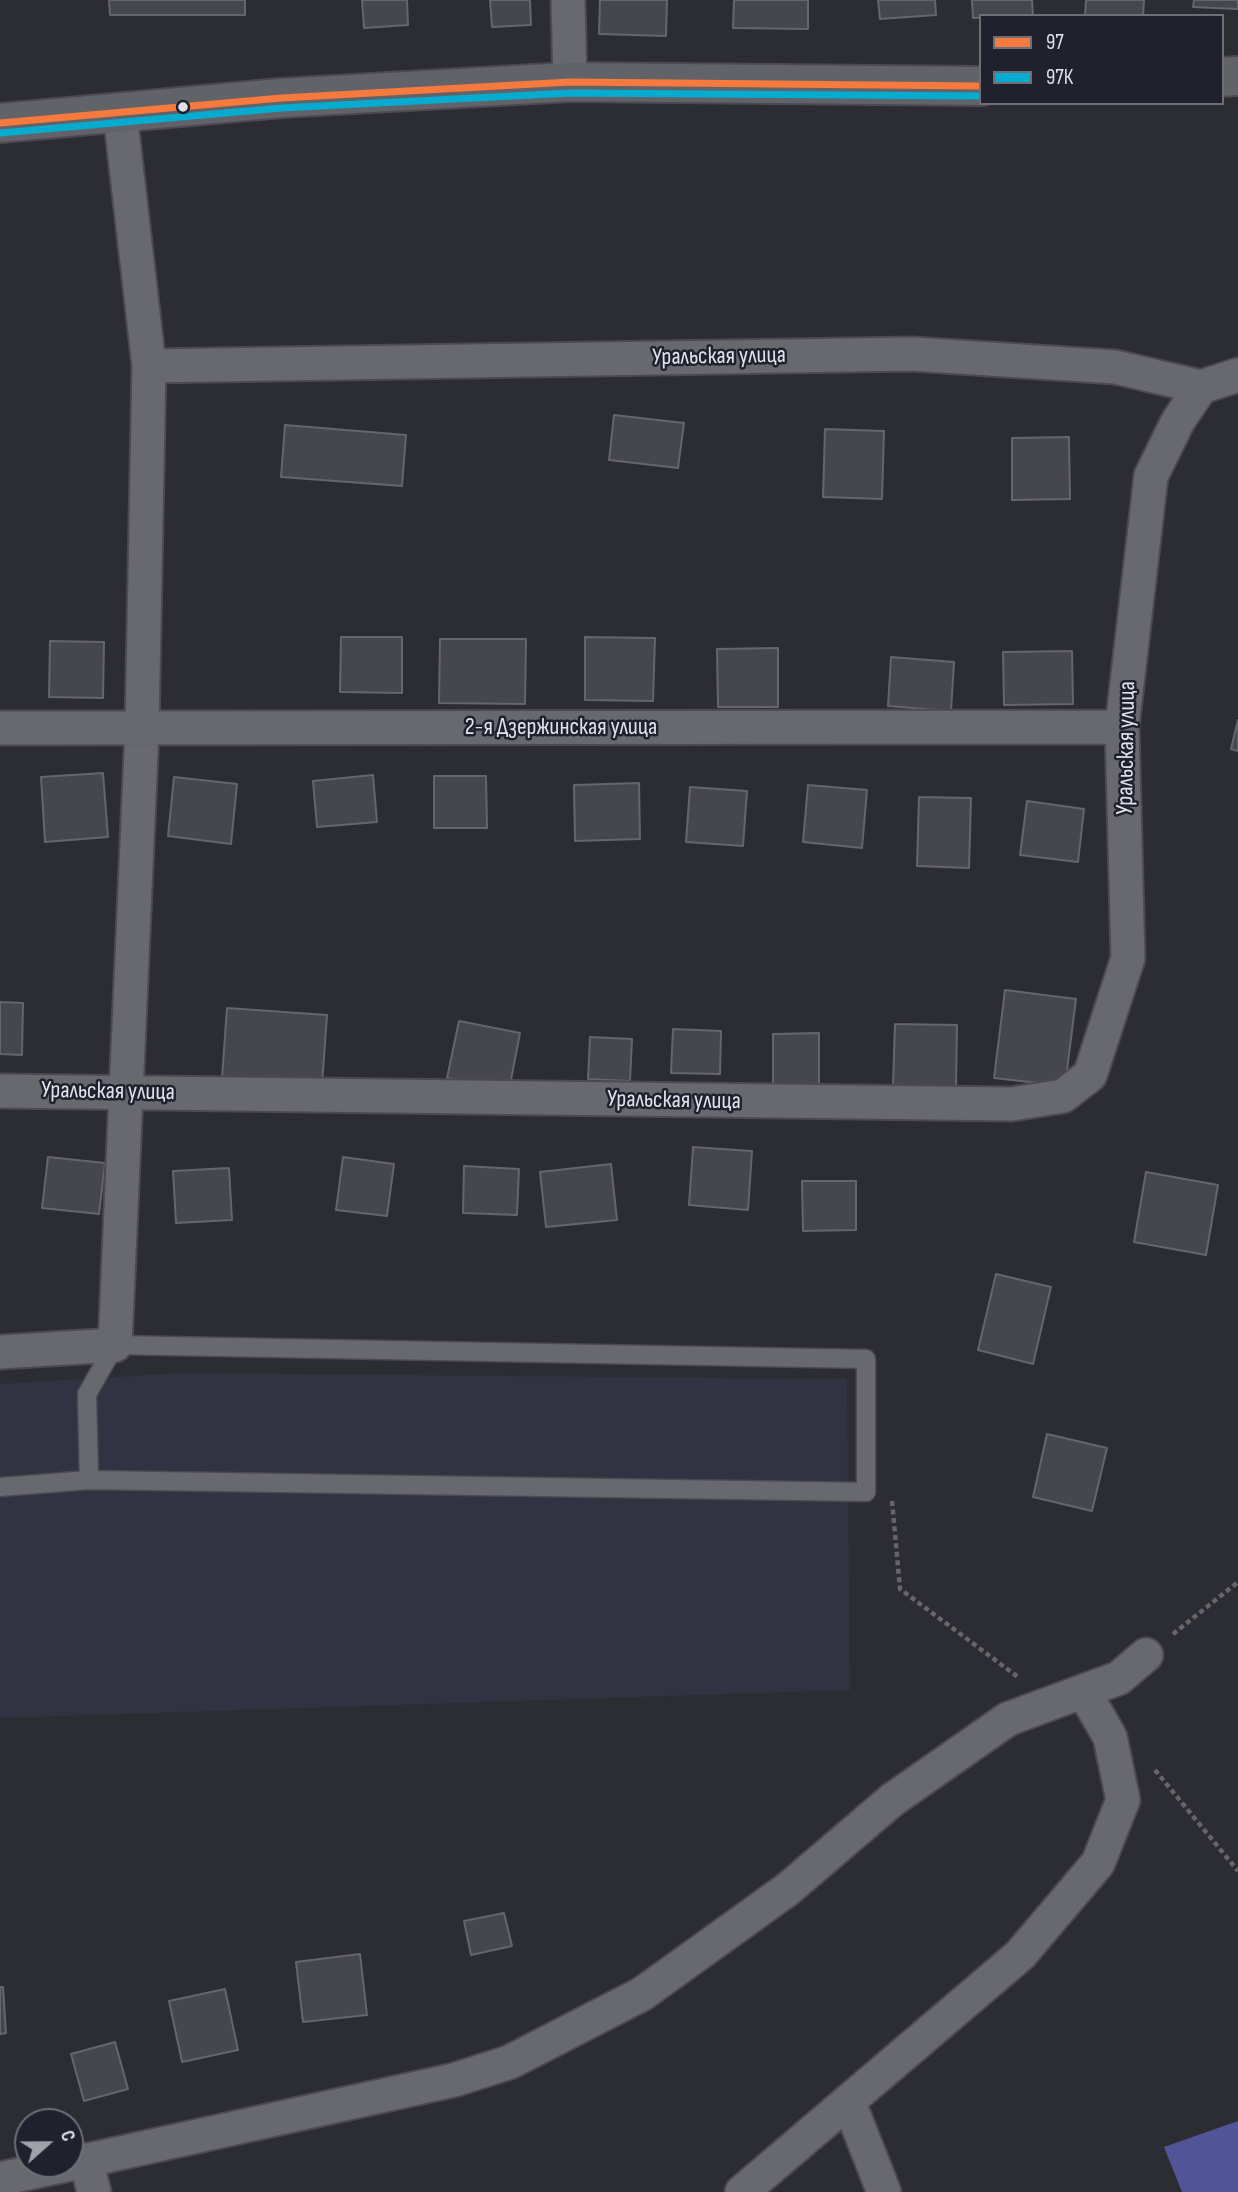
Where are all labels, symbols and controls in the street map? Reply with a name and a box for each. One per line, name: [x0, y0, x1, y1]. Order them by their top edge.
legend: [979, 14, 1224, 105]
text: 97: [1046, 30, 1064, 55]
text: 97К: [1046, 65, 1073, 90]
unlabelled marker: [176, 100, 190, 114]
street label: Уральская улица: [652, 341, 786, 373]
street label: Уральская улица: [1111, 681, 1143, 815]
street label: 2-я Дзержинская улица: [465, 714, 657, 742]
street label: Уральская улица: [41, 1076, 175, 1108]
street label: Уральская улица: [607, 1085, 741, 1117]
north arrow: [14, 2108, 84, 2178]
text: С: [55, 2127, 80, 2145]

